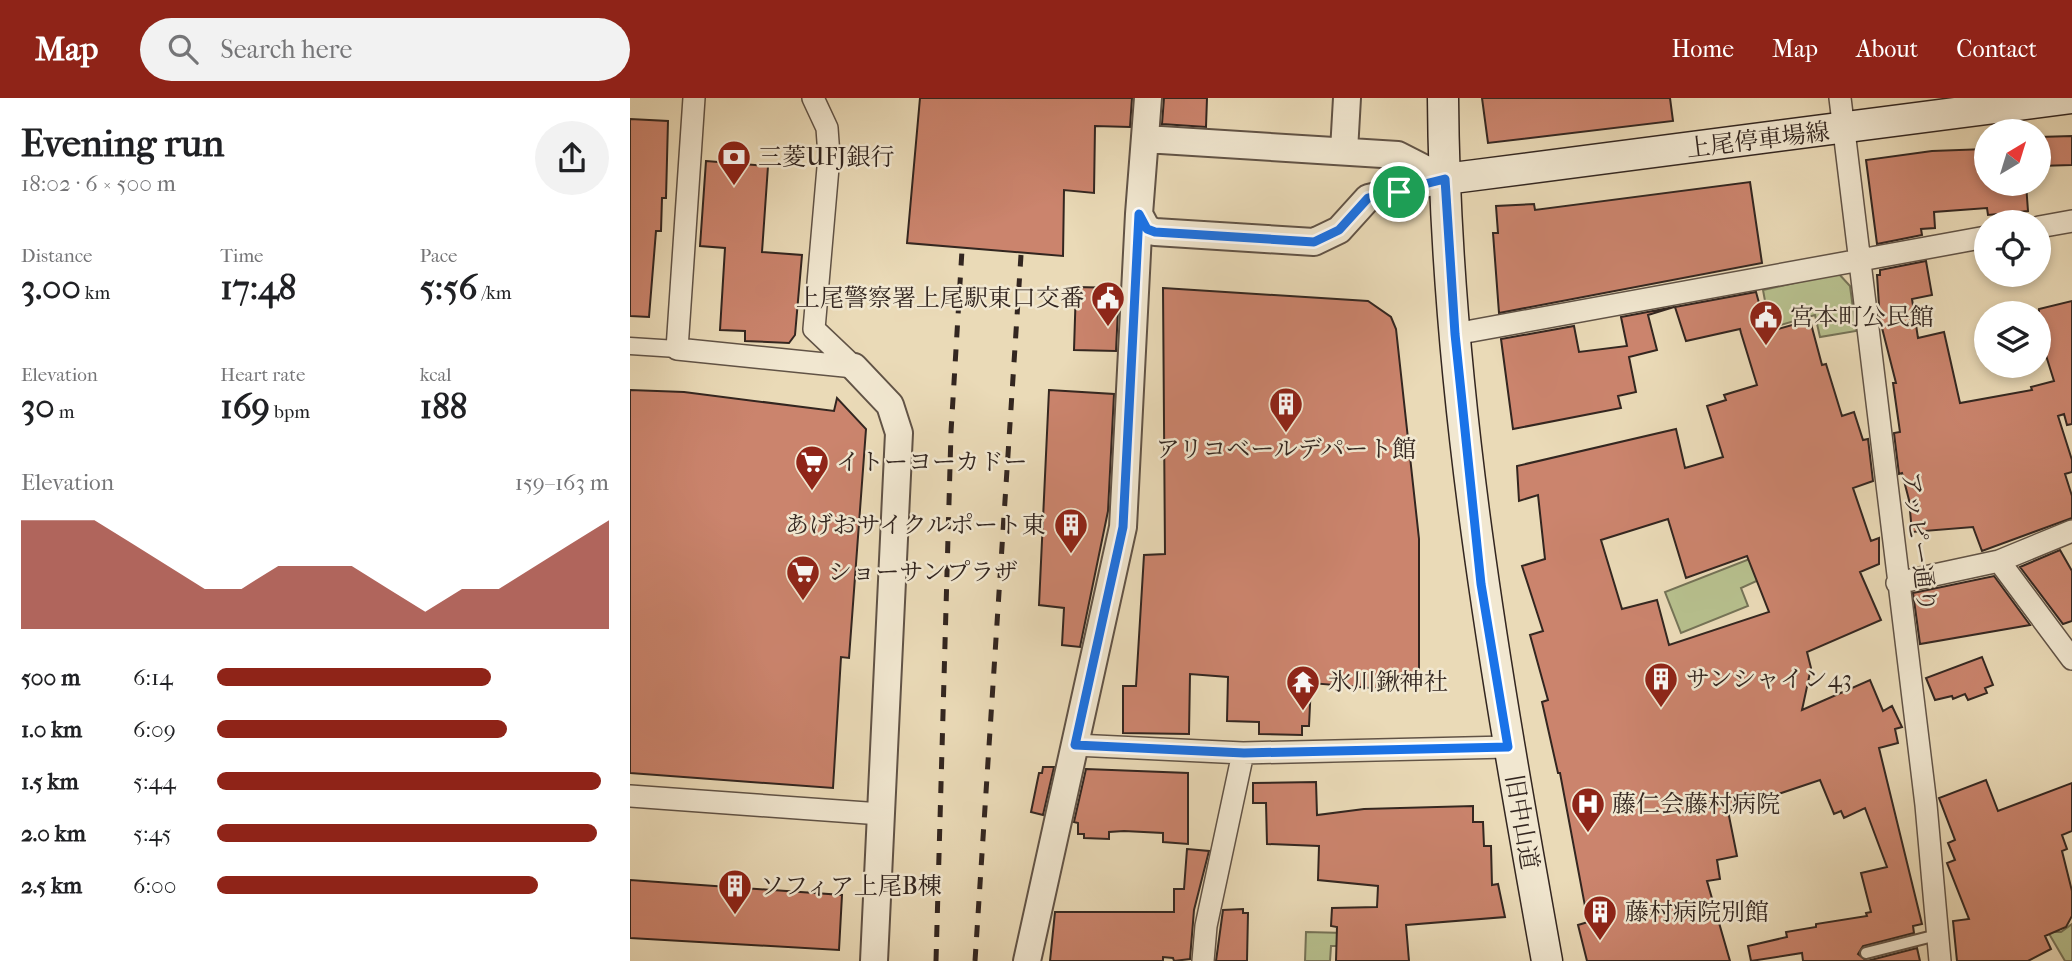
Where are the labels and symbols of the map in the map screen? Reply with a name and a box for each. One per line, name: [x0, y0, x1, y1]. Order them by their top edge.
street label: 上尾停車場線: [1685, 117, 1831, 163]
north arrow: [1974, 119, 2051, 196]
bank icon: 三菱UFJ銀行: [715, 138, 753, 187]
place label: 三菱UFJ銀行: [758, 143, 895, 171]
pin: [1369, 162, 1429, 222]
public building icon: 上尾警察署上尾駅東口交番: [1089, 279, 1127, 328]
place label: 上尾警察署上尾駅東口交番: [796, 284, 1084, 312]
public building icon: 宮本町公民館: [1747, 298, 1785, 347]
place label: 宮本町公民館: [1790, 303, 1934, 331]
building icon: アリコベールデパート館: [1267, 385, 1305, 434]
place label: アリコベールデパート館: [1156, 435, 1416, 463]
supermarket icon: イトーヨーカドー: [793, 443, 831, 492]
place label: イトーヨーカドー: [836, 448, 1028, 476]
street label: アッピー通り: [1896, 470, 1942, 614]
building icon: あげおサイクルポート東: [1052, 506, 1090, 555]
place label: あげおサイクルポート東: [785, 511, 1046, 539]
supermarket icon: ショーサンプラザ: [784, 553, 822, 602]
place label: ショーサンプラザ: [828, 558, 1018, 586]
building icon: サンシャイン43: [1642, 660, 1680, 709]
temple icon: 氷川鍬神社: [1284, 663, 1322, 712]
place label: サンシャイン43: [1686, 665, 1852, 693]
place label: 氷川鍬神社: [1328, 668, 1448, 696]
street label: 旧中山道: [1500, 772, 1544, 872]
hospital icon: 藤仁会藤村病院: [1569, 785, 1607, 834]
place label: 藤仁会藤村病院: [1612, 790, 1780, 818]
building icon: ソフィア上尾B棟: [716, 867, 754, 916]
place label: ソフィア上尾B棟: [760, 872, 942, 900]
building icon: 藤村病院別館: [1581, 893, 1619, 942]
place label: 藤村病院別館: [1625, 898, 1769, 926]

